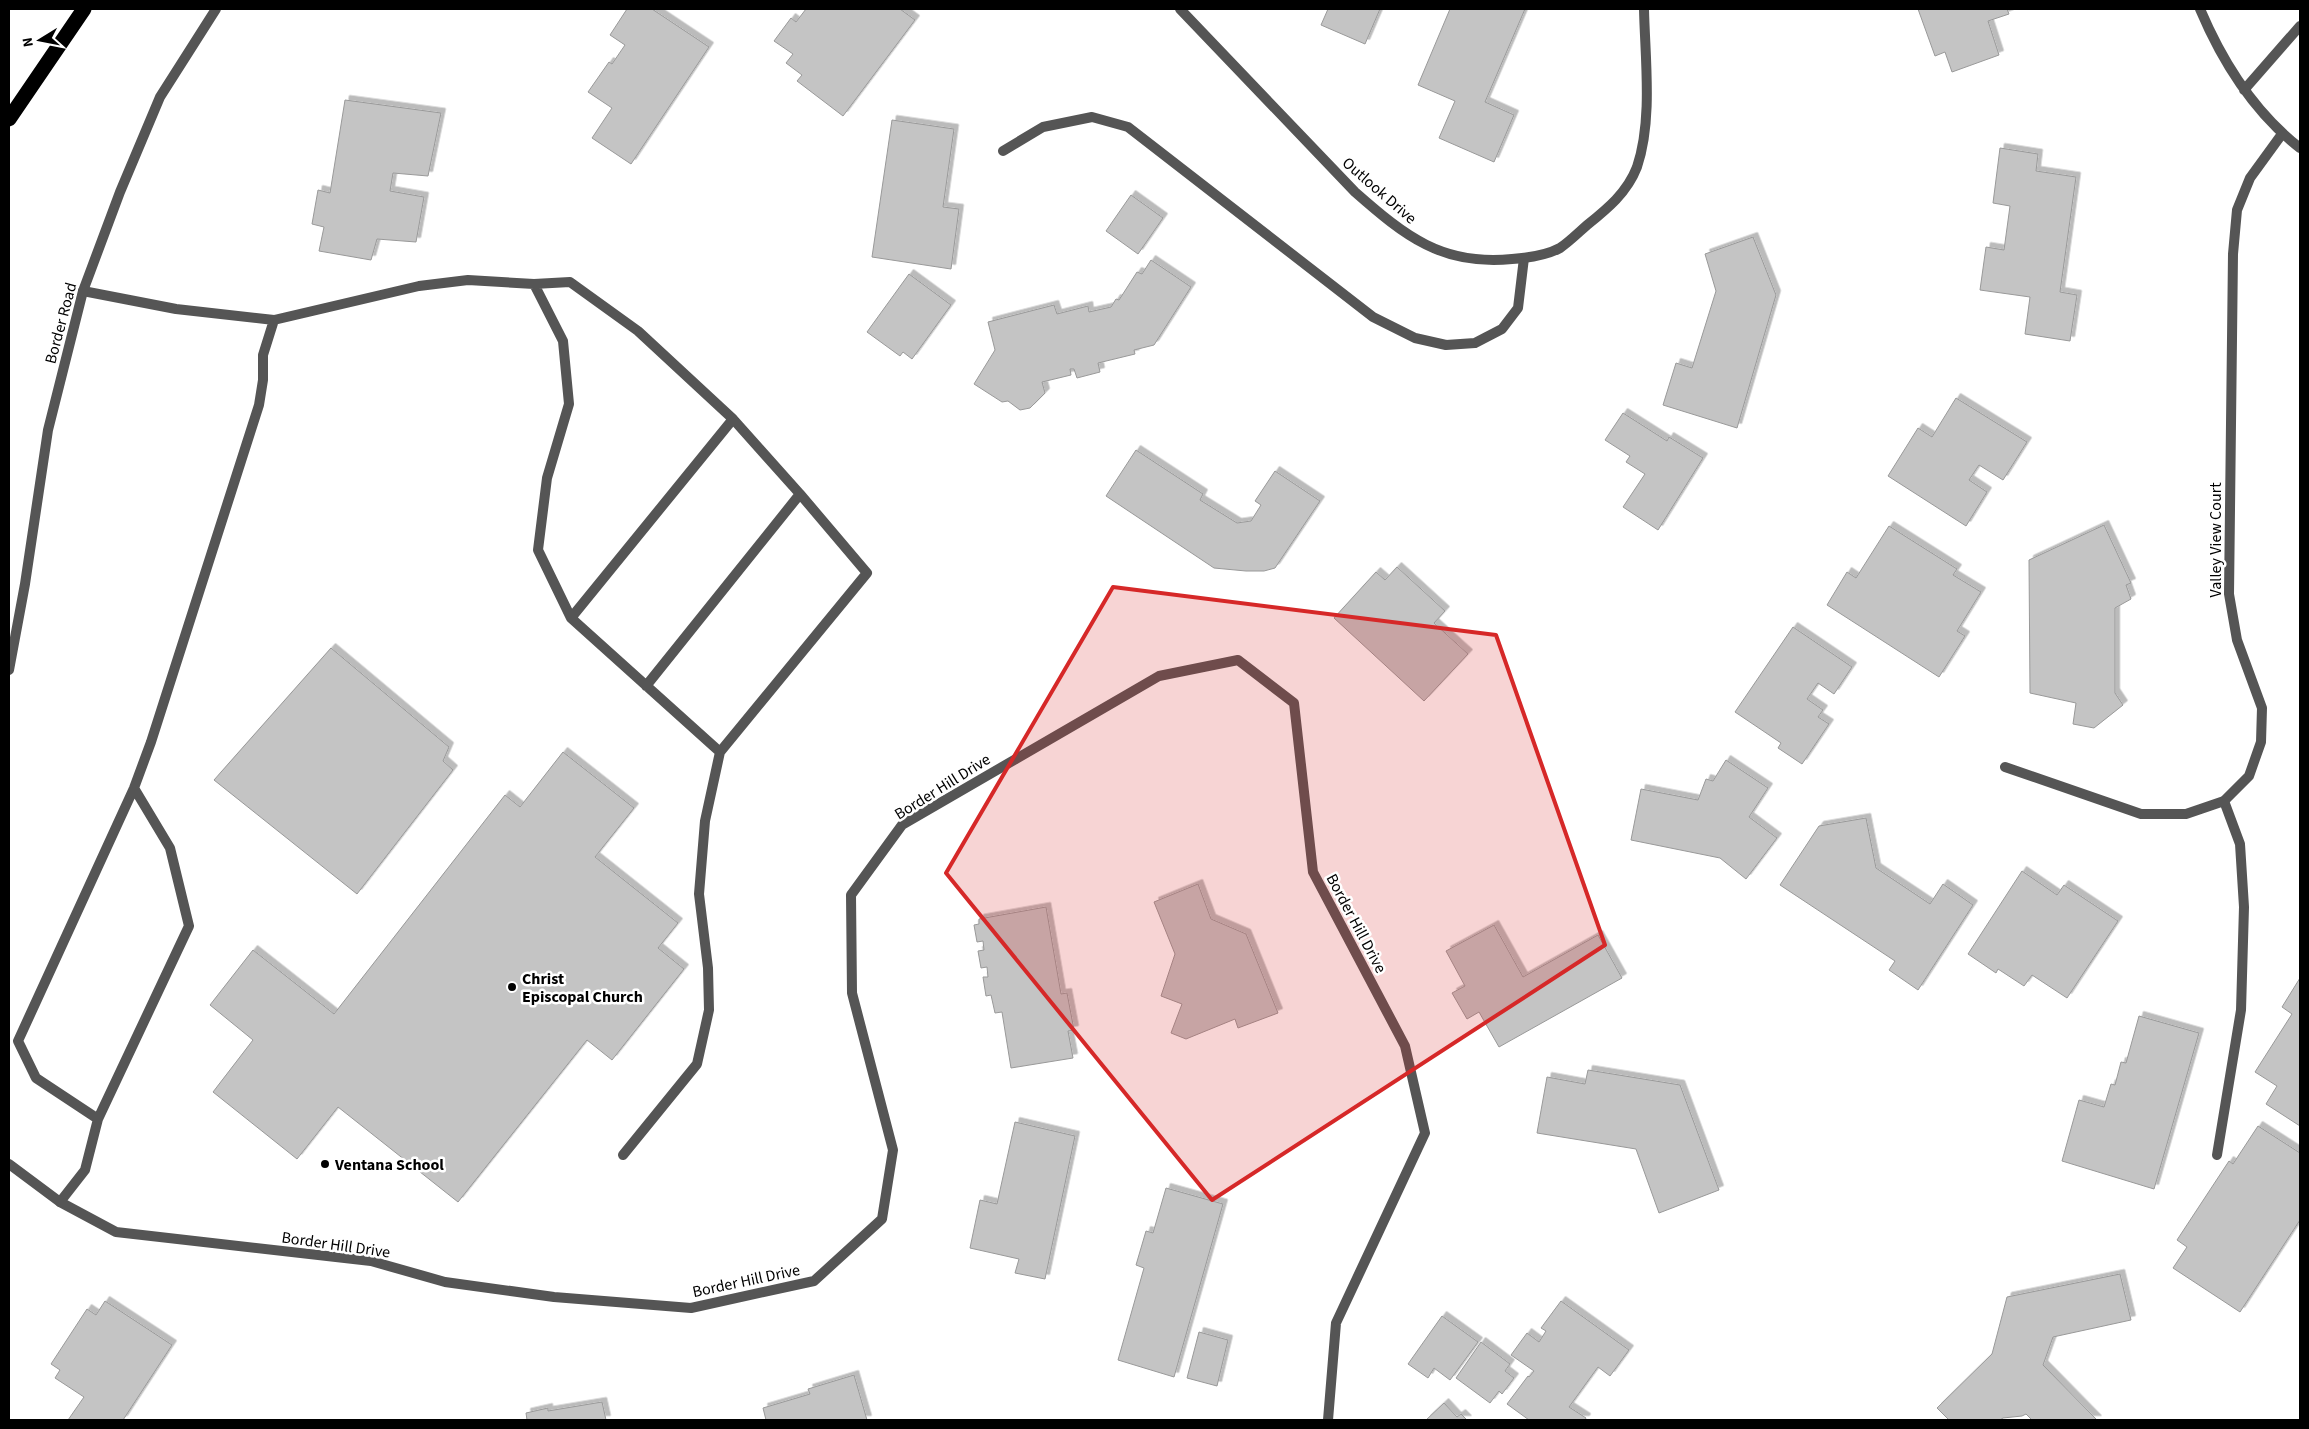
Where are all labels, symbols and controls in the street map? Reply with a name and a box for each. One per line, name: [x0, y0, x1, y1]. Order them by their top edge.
north arrow: [15, 15, 65, 65]
text: N: [18, 36, 39, 48]
street label: Outlook Drive: [1337, 152, 1421, 229]
street label: Border Road: [40, 280, 82, 366]
street label: Valley View Court: [2205, 482, 2227, 598]
street label: Border Hill Drive: [890, 748, 995, 825]
street label: Border Hill Drive: [1321, 870, 1392, 977]
place label: Christ Episcopal Church: [522, 968, 643, 1008]
marker: Christ Episcopal Church: [506, 981, 518, 993]
place label: Ventana School: [334, 1154, 444, 1176]
marker: Ventana School: [319, 1158, 331, 1170]
street label: Border Hill Drive: [280, 1226, 392, 1264]
street label: Border Hill Drive: [690, 1259, 802, 1303]

